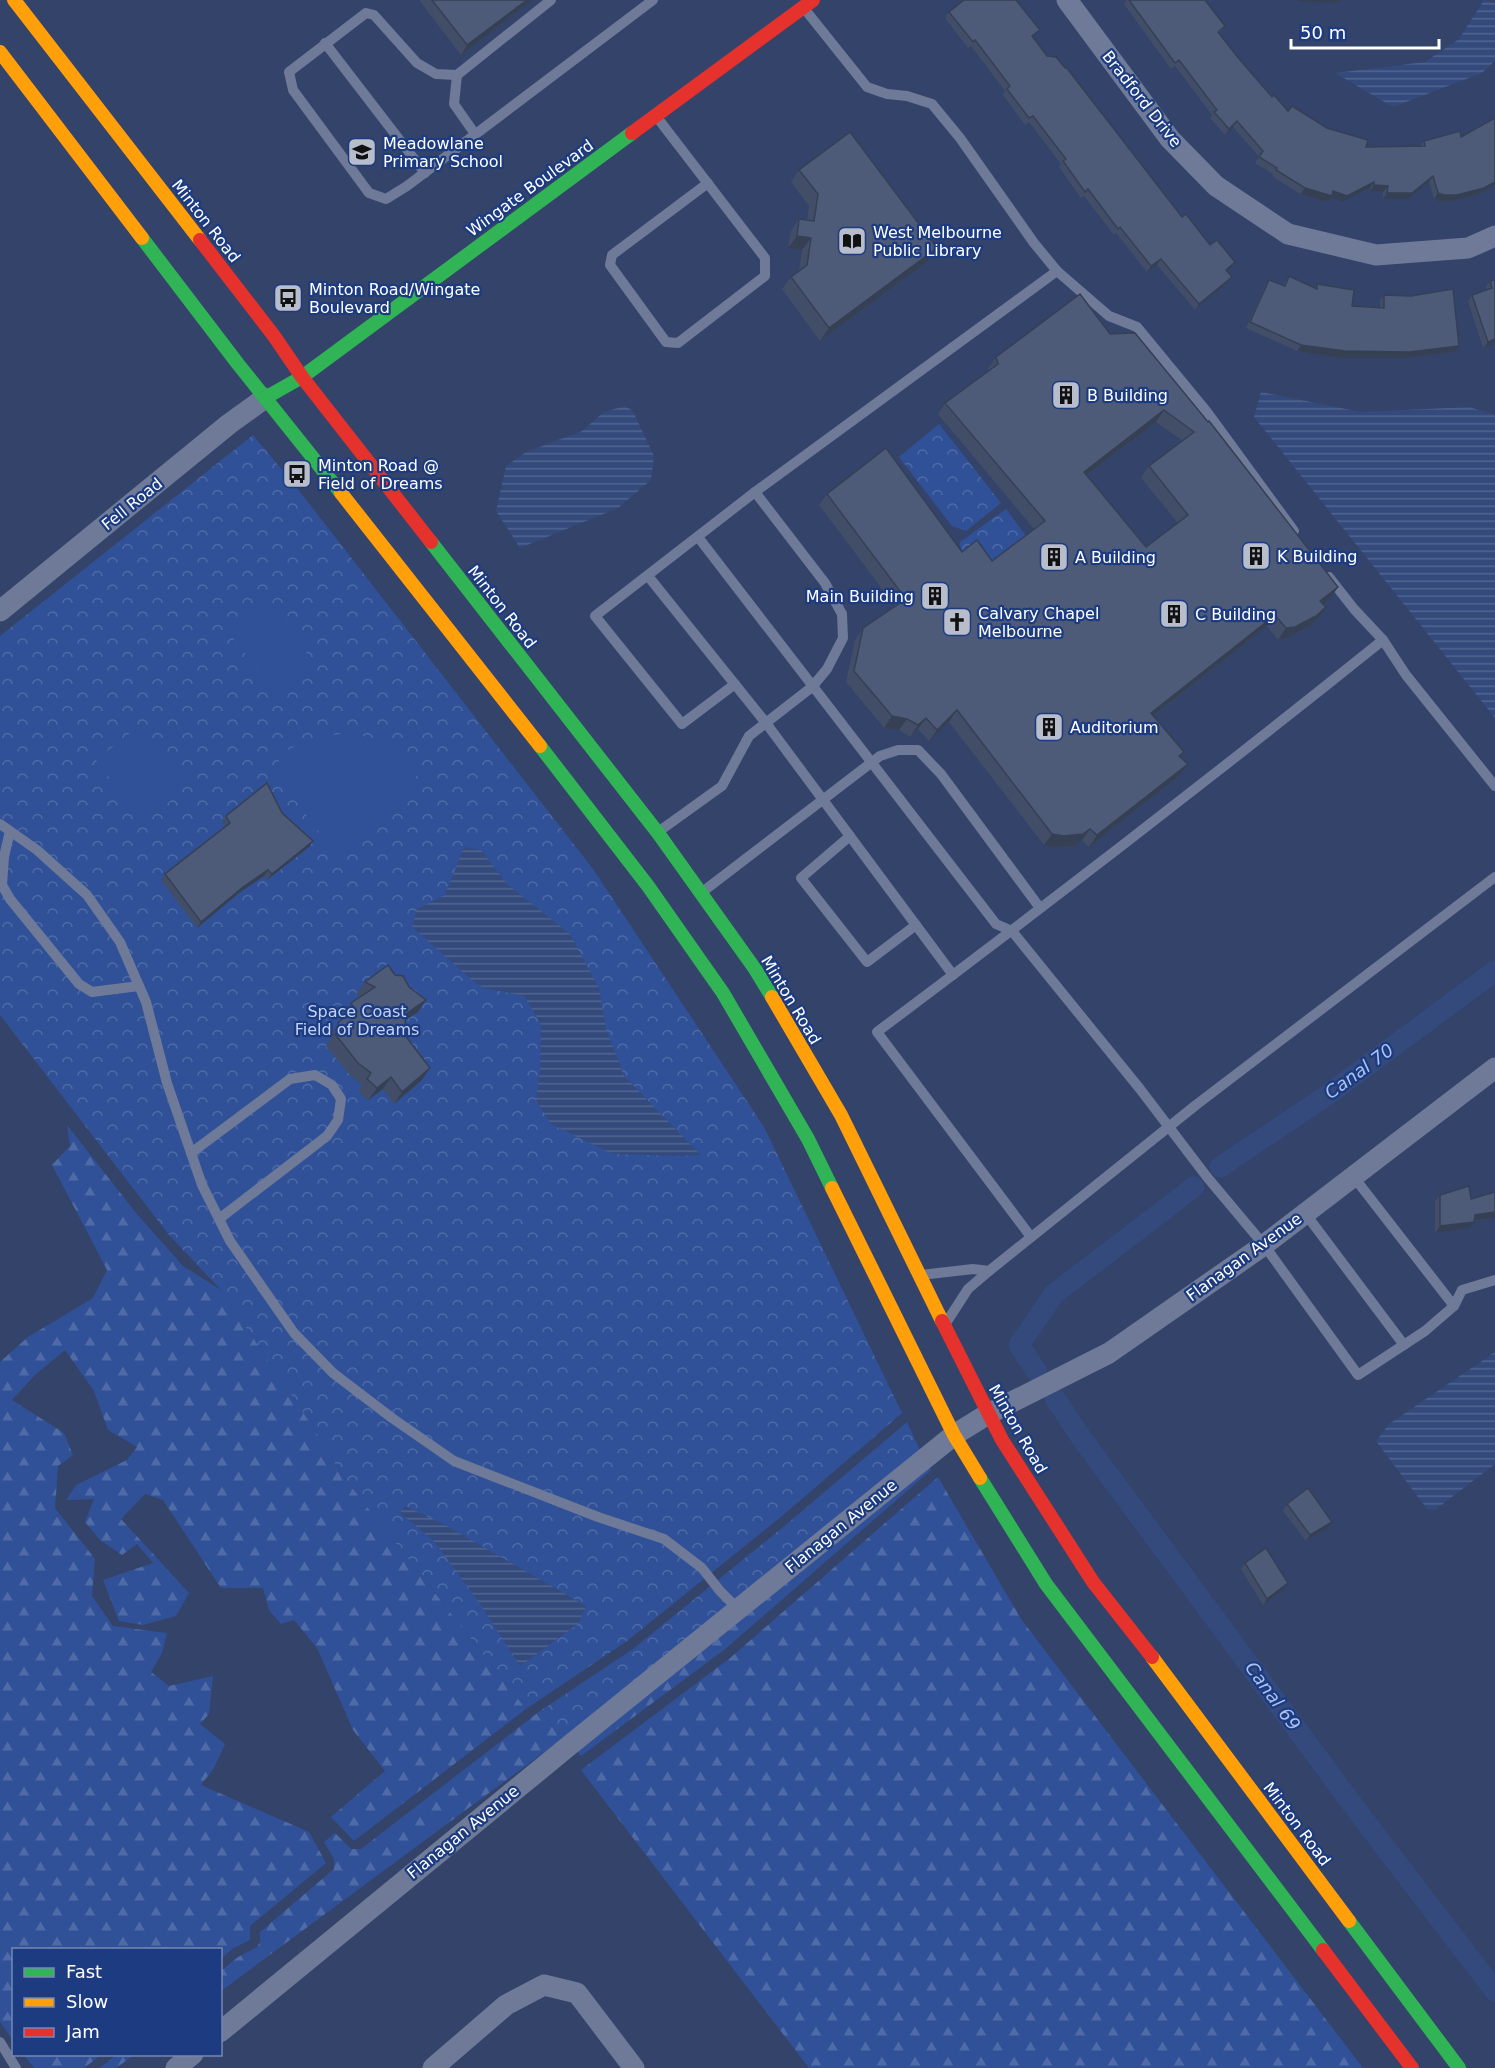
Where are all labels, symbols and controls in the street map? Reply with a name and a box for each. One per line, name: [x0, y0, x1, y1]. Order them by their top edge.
scale bar: [1291, 12, 1440, 50]
text: 50 m: [1300, 22, 1346, 43]
street label: Bradford Drive: [1098, 47, 1186, 151]
place label: Meadowlane Primary School: [383, 134, 503, 171]
school or university icon: Meadowlane Primary School: [346, 136, 378, 168]
street label: Wingate Boulevard: [463, 136, 597, 240]
street label: Minton Road: [168, 176, 244, 266]
place label: West Melbourne Public Library: [873, 223, 1002, 260]
library icon: West Melbourne Public Library: [836, 225, 868, 257]
place label: Minton Road/Wingate Boulevard: [309, 280, 480, 317]
bus stop icon: Minton Road/Wingate Boulevard: [272, 282, 304, 314]
building icon: B Building: [1050, 379, 1082, 411]
place label: B Building: [1087, 386, 1168, 405]
place label: Minton Road @ Field of Dreams: [318, 456, 443, 493]
bus stop icon: Minton Road @ Field of Dreams: [281, 458, 313, 490]
street label: Fell Road: [98, 474, 166, 534]
building icon: K Building: [1240, 540, 1272, 572]
building icon: A Building: [1038, 541, 1070, 573]
place label: K Building: [1277, 547, 1357, 566]
place label: A Building: [1075, 548, 1156, 567]
street label: Minton Road: [464, 562, 540, 652]
building icon: Main Building: [919, 580, 951, 612]
place label: Main Building: [806, 587, 914, 606]
building icon: C Building: [1158, 598, 1190, 630]
place label: Calvary Chapel Melbourne: [978, 604, 1099, 641]
place label: C Building: [1195, 605, 1276, 624]
church icon: Calvary Chapel Melbourne: [941, 606, 973, 638]
building icon: Auditorium: [1033, 711, 1065, 743]
place label: Auditorium: [1070, 718, 1159, 737]
street label: Minton Road: [757, 952, 825, 1048]
park label: Space Coast Field of Dreams: [295, 1002, 419, 1039]
water label: Canal 70: [1321, 1039, 1397, 1103]
street label: Flanagan Avenue: [1183, 1209, 1305, 1305]
street label: Minton Road: [985, 1381, 1051, 1477]
street label: Flanagan Avenue: [781, 1475, 901, 1577]
water label: Canal 69: [1241, 1658, 1305, 1734]
street label: Minton Road: [1259, 1778, 1335, 1870]
street label: Flanagan Avenue: [403, 1781, 523, 1883]
legend: [12, 1948, 222, 2056]
text: Fast: [66, 1961, 102, 1982]
text: Slow: [66, 1991, 108, 2012]
text: Jam: [65, 2021, 100, 2042]

